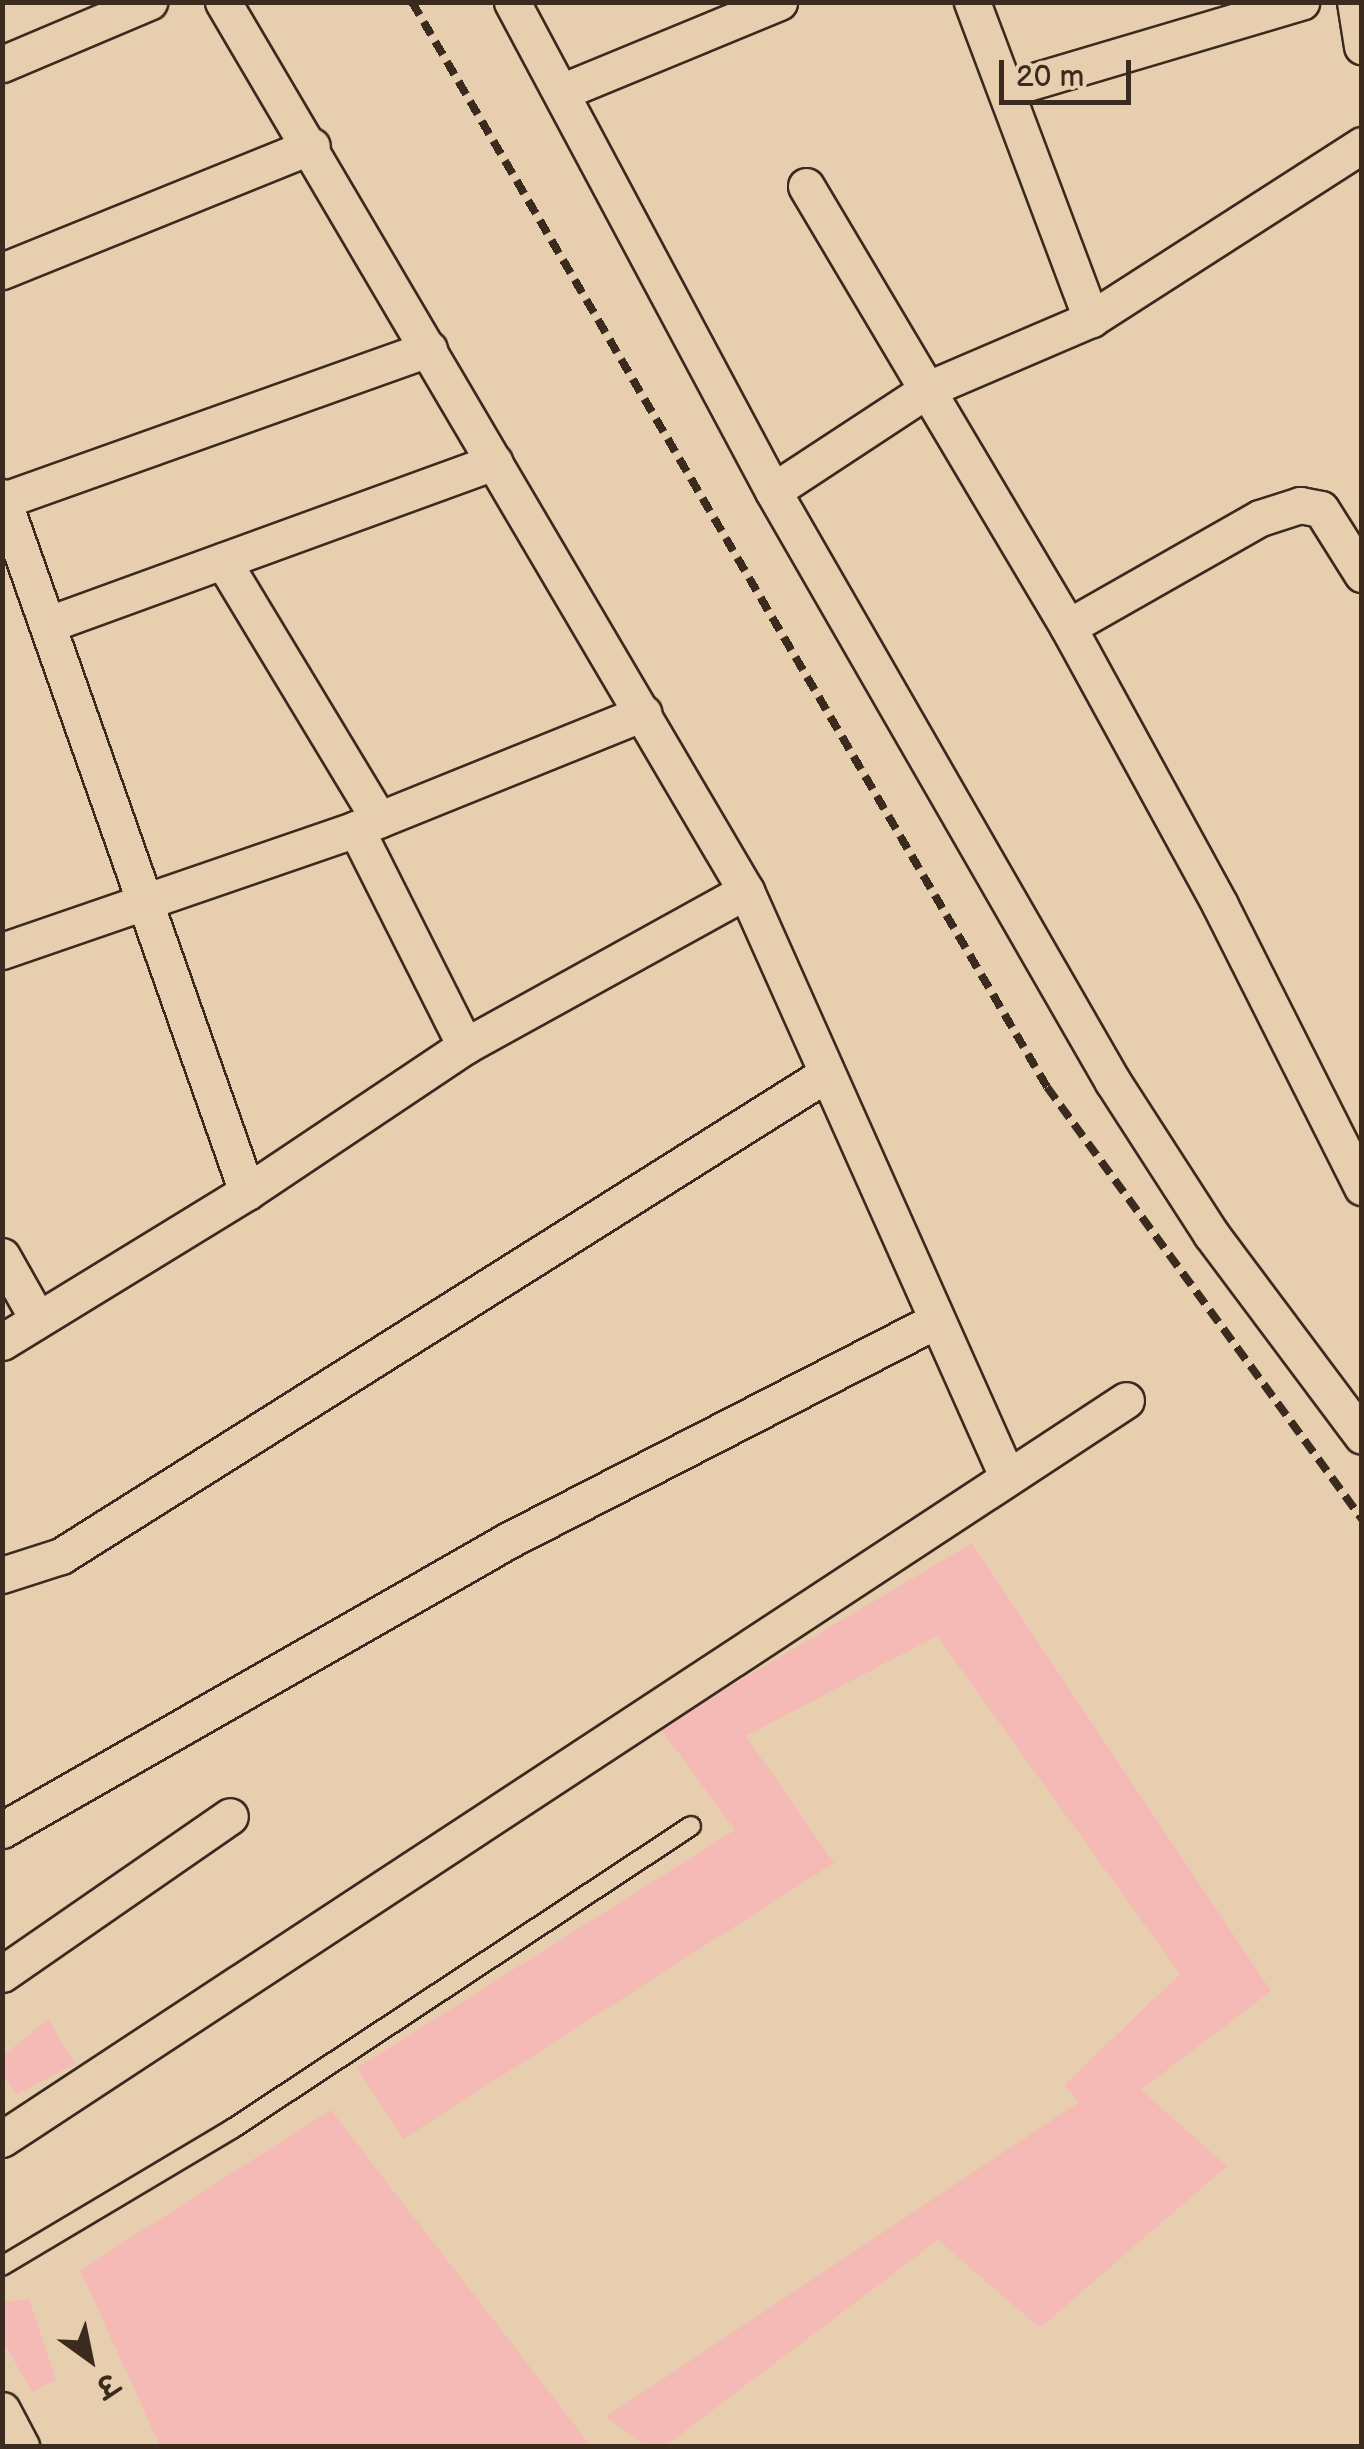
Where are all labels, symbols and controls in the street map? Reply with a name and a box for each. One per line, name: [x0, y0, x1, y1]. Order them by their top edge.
scale bar: [1004, 40, 1136, 102]
text: 20 m: [1016, 59, 1084, 95]
north arrow: [40, 2309, 140, 2409]
text: उ: [90, 2366, 123, 2403]

